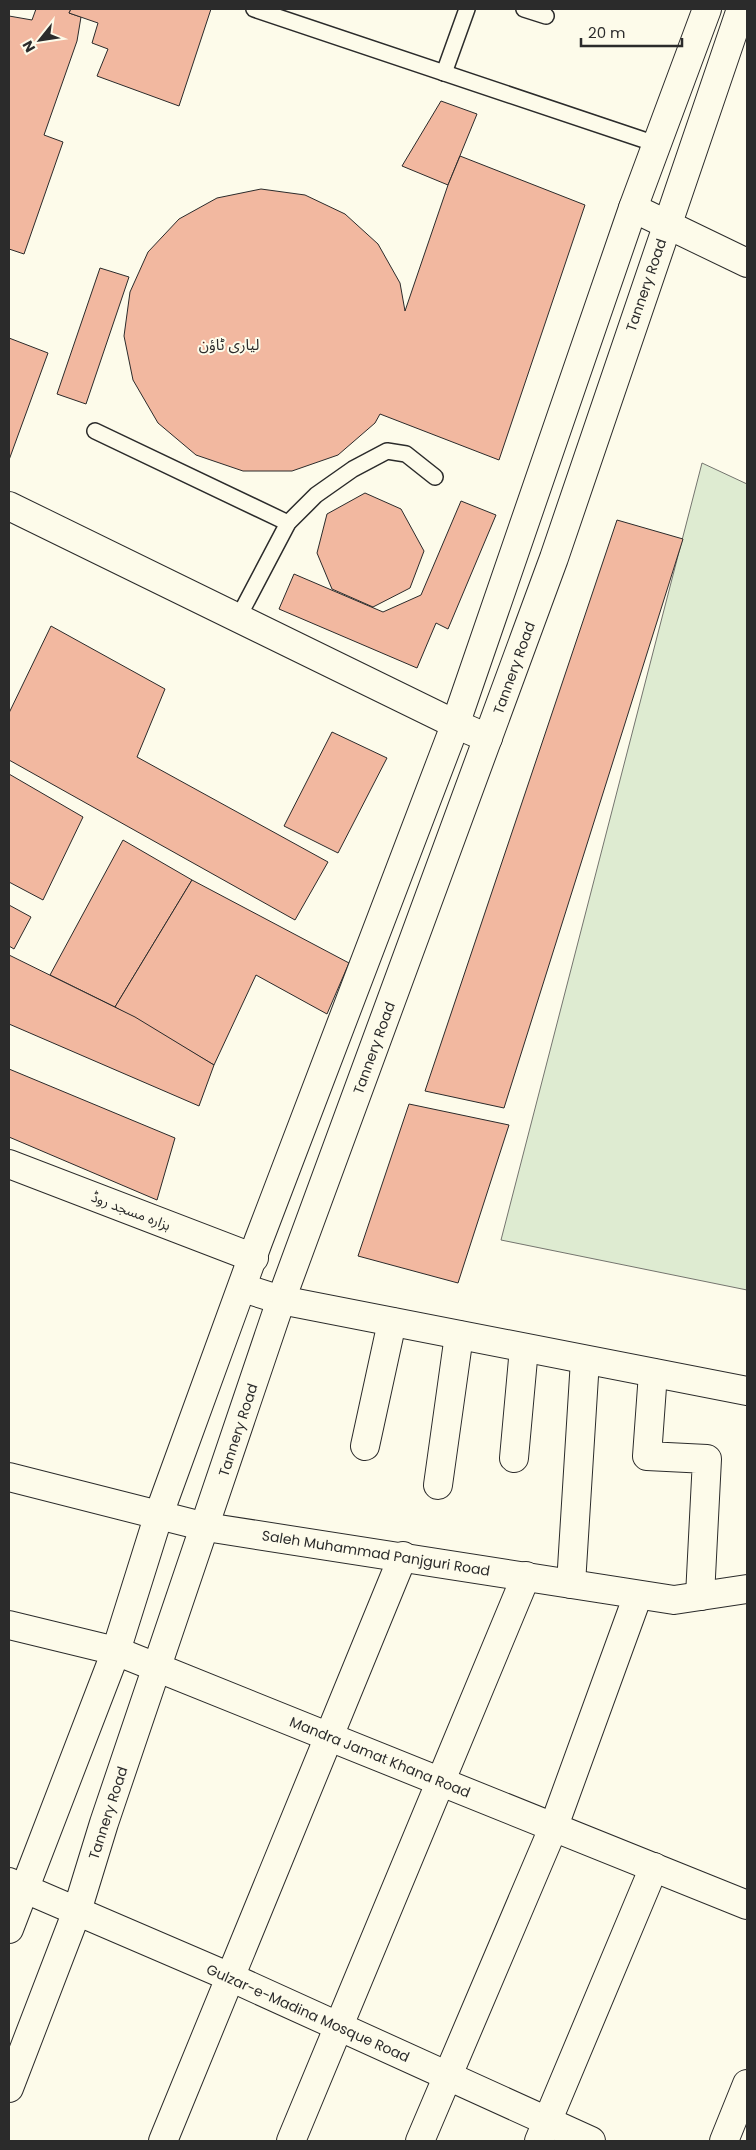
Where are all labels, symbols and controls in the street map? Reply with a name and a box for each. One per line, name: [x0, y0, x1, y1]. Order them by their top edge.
north arrow: [15, 15, 65, 65]
scale bar: [581, 15, 682, 47]
text: 20 m: [588, 22, 626, 43]
text: N: [17, 37, 40, 56]
street label: Tannery Road: [621, 236, 671, 334]
district label: لیاری ٹاؤن: [199, 334, 259, 355]
street label: Tannery Road: [488, 619, 540, 717]
street label: Tannery Road: [348, 999, 400, 1097]
street label: ہزارہ مسجد روڈ: [88, 1187, 174, 1235]
street label: Tannery Road: [214, 1381, 262, 1479]
street label: Saleh Muhammad Panjguri Road: [261, 1525, 491, 1581]
street label: Mandra Jamat Khana Road: [287, 1712, 473, 1802]
street label: Tannery Road: [84, 1764, 132, 1862]
street label: Gulzar-e-Madina Mosque Road: [203, 1959, 413, 2067]

